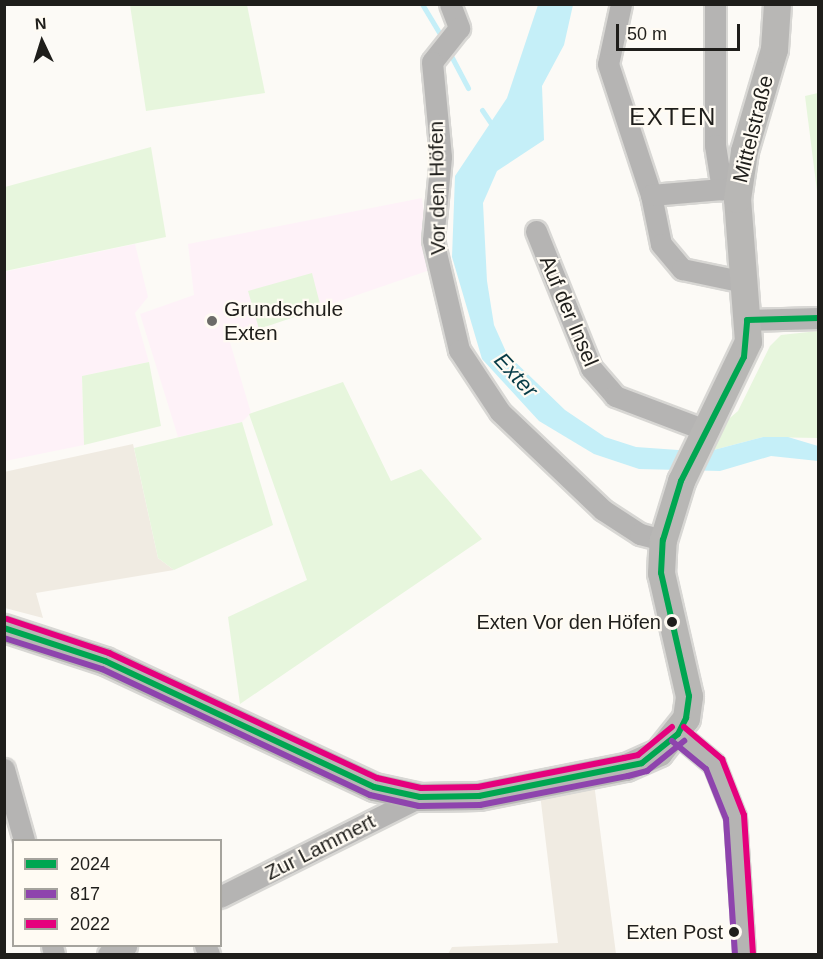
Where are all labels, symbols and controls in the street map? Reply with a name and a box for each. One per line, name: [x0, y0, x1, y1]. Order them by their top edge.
north arrow: [12, 12, 72, 72]
scale bar: [619, 12, 744, 50]
text: N: [34, 15, 47, 32]
text: 50 m: [627, 24, 667, 44]
street label: Mittelstraße: [728, 73, 778, 185]
district label: EXTEN: [629, 103, 717, 131]
street label: Vor den Höfen: [423, 121, 451, 255]
street label: Auf der Insel: [534, 252, 604, 370]
place label: Grundschule Exten: [224, 296, 343, 346]
marker: Grundschule Exten: [205, 314, 219, 328]
water label: Exter: [489, 347, 543, 403]
place label: Exten Vor den Höfen: [476, 610, 661, 634]
marker: Exten Vor den Höfen: [666, 616, 678, 628]
street label: Zur Lammert: [261, 808, 379, 886]
legend: [12, 839, 222, 947]
text: 2024: [70, 854, 110, 874]
text: 817: [70, 884, 100, 904]
text: 2022: [70, 914, 110, 934]
place label: Exten Post: [626, 920, 723, 944]
marker: Exten Post: [728, 926, 740, 938]

